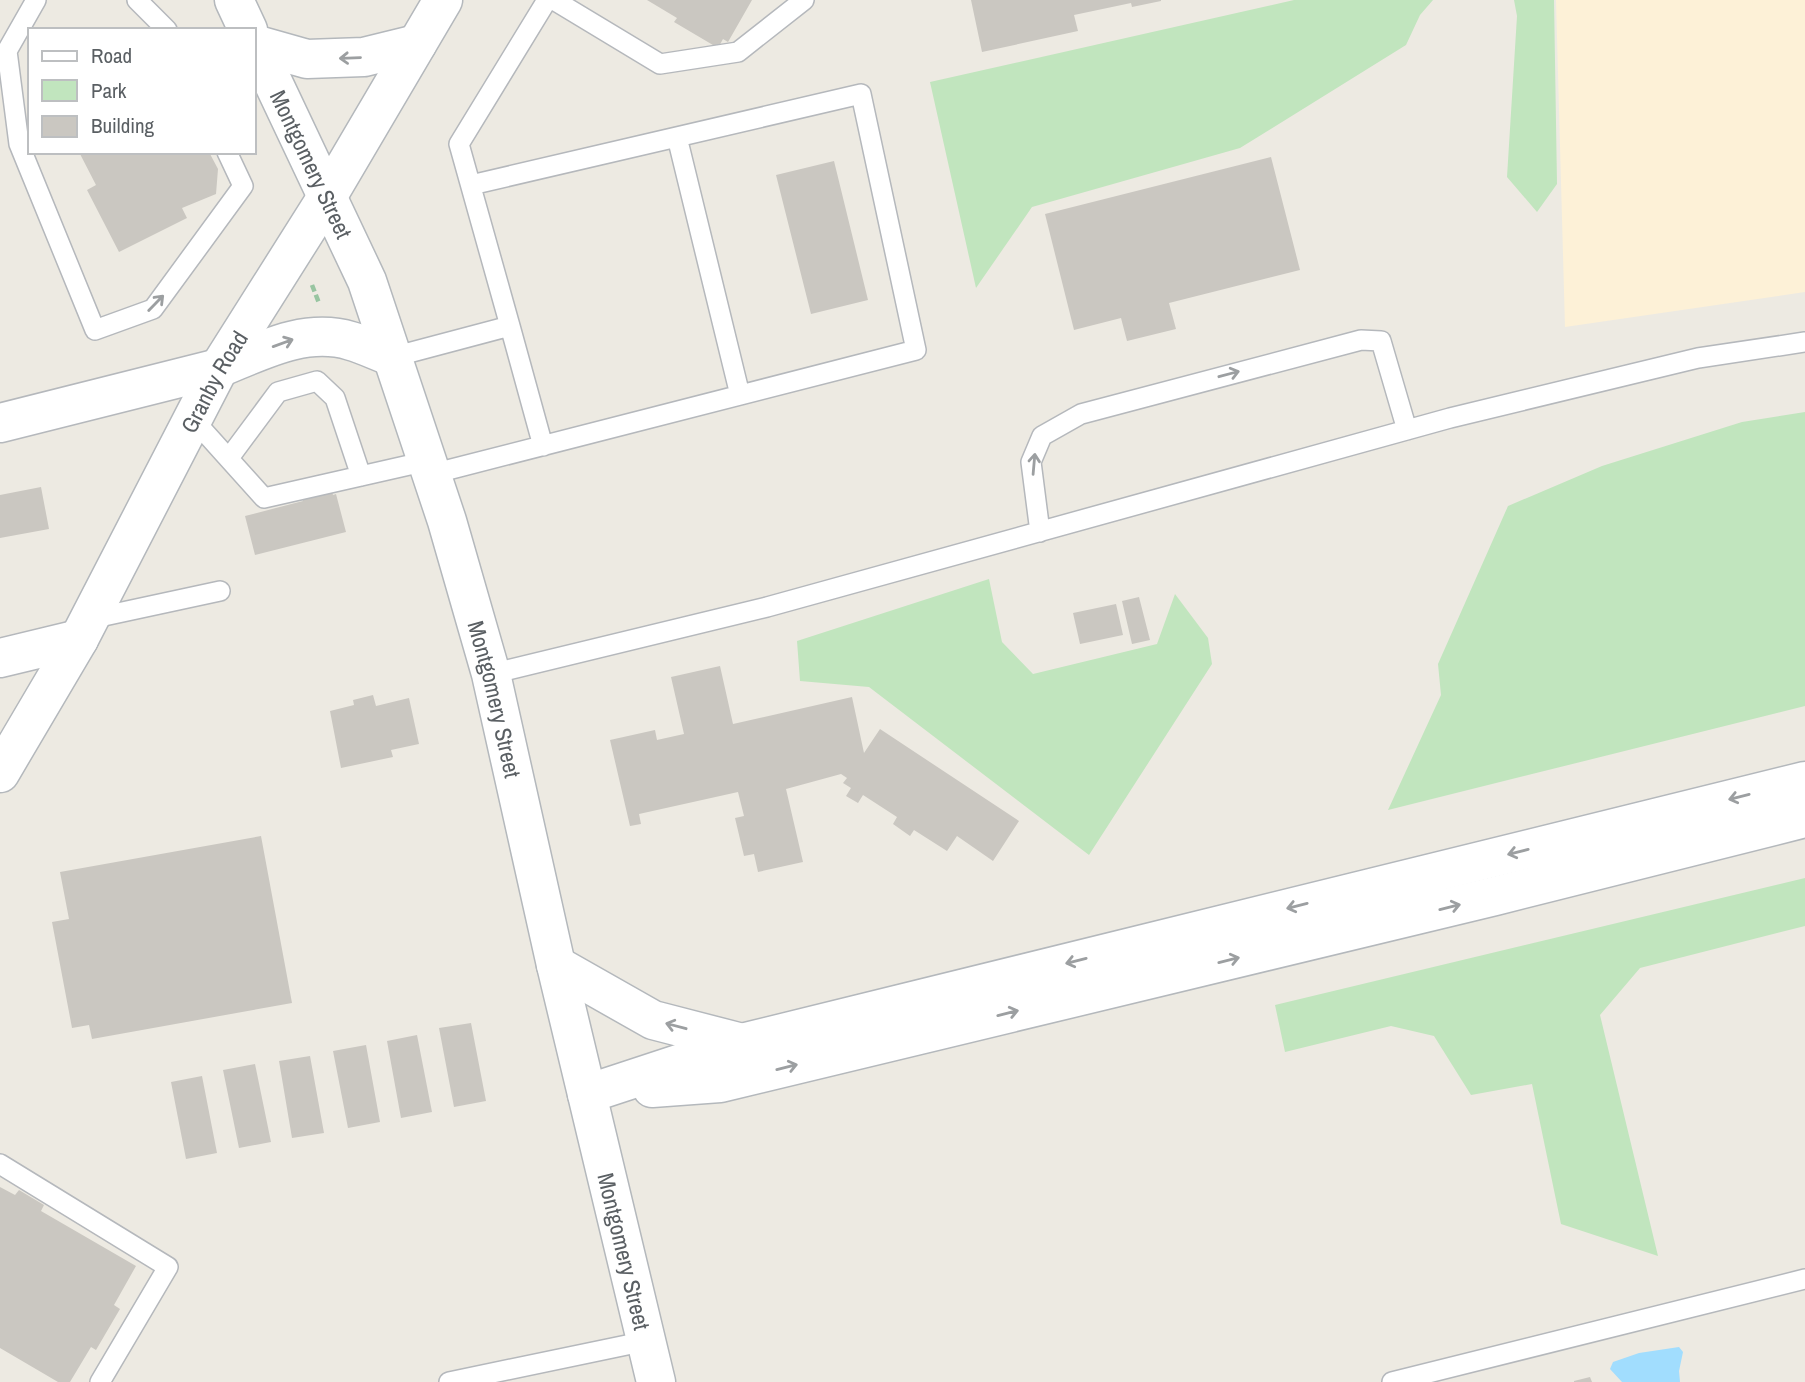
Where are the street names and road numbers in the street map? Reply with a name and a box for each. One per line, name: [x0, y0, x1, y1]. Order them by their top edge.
street label: Montgomery Street: [263, 85, 360, 243]
street label: Granby Road: [173, 325, 254, 438]
street label: Montgomery Street: [461, 617, 529, 781]
street label: Montgomery Street: [591, 1169, 658, 1333]

